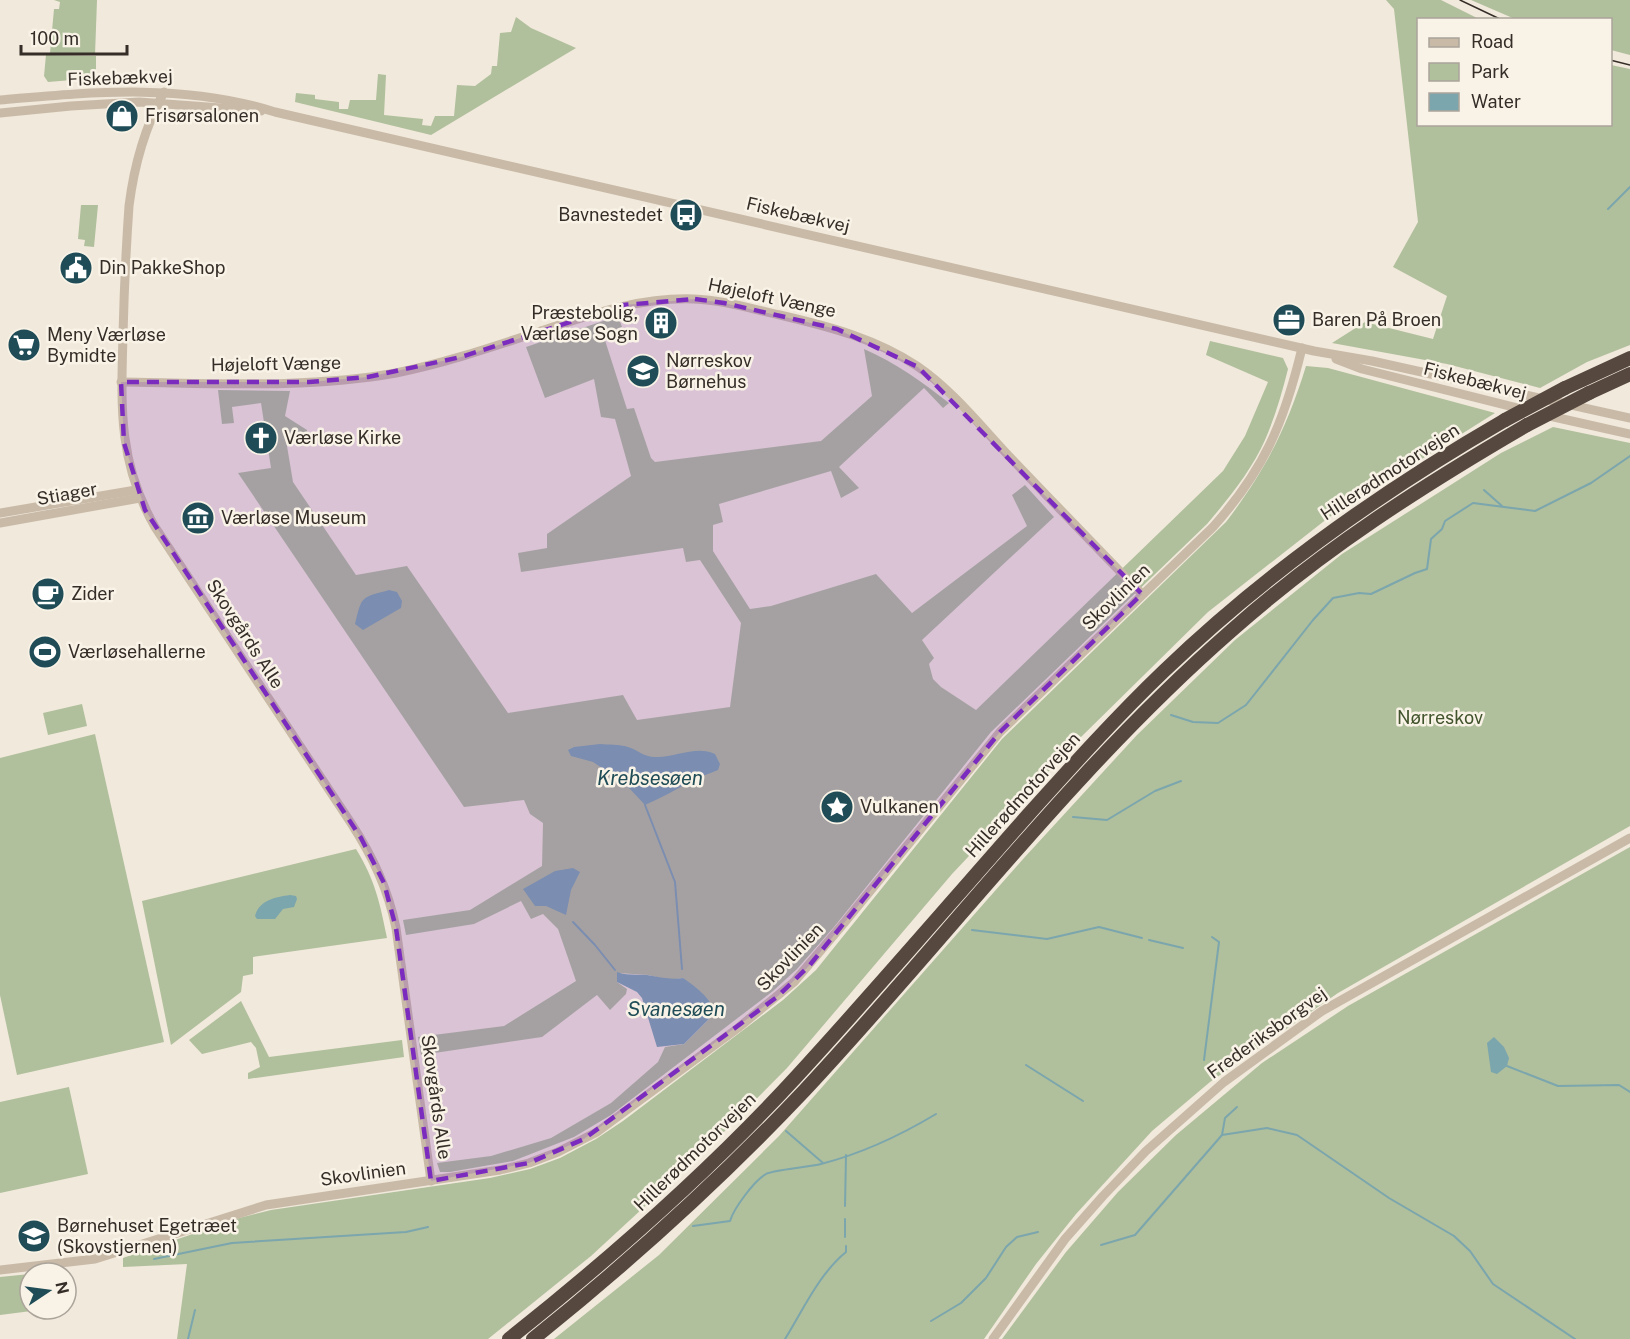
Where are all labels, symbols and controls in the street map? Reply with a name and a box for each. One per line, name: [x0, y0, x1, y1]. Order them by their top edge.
scale bar: [21, 18, 128, 56]
legend: [1417, 18, 1612, 126]
text: 100 m: [30, 28, 79, 49]
text: Road: [1471, 31, 1514, 52]
text: Park: [1471, 61, 1509, 82]
street label: Fiskebækvej: [67, 65, 173, 90]
text: Water: [1471, 91, 1521, 112]
shop icon: Frisørsalonen: [104, 98, 140, 134]
place label: Frisørsalonen: [145, 105, 259, 126]
street label: Fiskebækvej: [744, 192, 852, 237]
bus stop icon: Bavnestedet: [668, 197, 704, 233]
place label: Bavnestedet: [558, 204, 663, 225]
public building icon: Din PakkeShop: [58, 250, 94, 286]
place label: Din PakkeShop: [99, 257, 225, 278]
street label: Højeloft Vænge: [706, 274, 838, 321]
place label: Præstebolig, Værløse Sogn: [521, 302, 638, 344]
office icon: Baren På Broen: [1271, 302, 1307, 338]
building icon: Præstebolig, Værløse Sogn: [643, 305, 679, 341]
place label: Baren På Broen: [1312, 309, 1441, 330]
place label: Meny Værløse Bymidte: [47, 324, 166, 366]
supermarket icon: Meny Værløse Bymidte: [6, 327, 42, 363]
place label: Nørreskov Børnehus: [666, 350, 752, 392]
street label: Højeloft Vænge: [211, 352, 341, 375]
school or university icon: Nørreskov Børnehus: [625, 353, 661, 389]
street label: Fiskebækvej: [1421, 358, 1529, 403]
street label: Hillerødmotorvejen: [1316, 419, 1463, 524]
church icon: Værløse Kirke: [243, 420, 279, 456]
place label: Værløse Kirke: [284, 427, 401, 448]
street label: Stiager: [35, 478, 99, 509]
museum icon: Værløse Museum: [180, 500, 216, 536]
place label: Værløse Museum: [221, 507, 366, 528]
street label: Skovlinien: [1077, 559, 1154, 634]
street label: Skovgårds Alle: [202, 575, 288, 692]
cafe icon: Zider: [30, 576, 66, 612]
place label: Zider: [71, 583, 115, 604]
sports icon: Værløsehallerne: [27, 634, 63, 670]
place label: Værløsehallerne: [68, 641, 206, 662]
park label: Nørreskov: [1397, 707, 1483, 728]
street label: Hillerødmotorvejen: [961, 728, 1084, 862]
water label: Krebsesøen: [597, 766, 703, 790]
place icon: Vulkanen: [819, 789, 855, 825]
place label: Vulkanen: [860, 796, 939, 817]
street label: Skovlinien: [752, 918, 827, 995]
street label: Frederiksborgvej: [1203, 982, 1330, 1083]
water label: Svanesøen: [627, 997, 725, 1021]
street label: Skovgårds Alle: [417, 1033, 456, 1161]
street label: Hillerødmotorvejen: [629, 1088, 760, 1215]
street label: Skovlinien: [319, 1157, 407, 1190]
place label: Børnehuset Egetræet (Skovstjernen): [57, 1215, 237, 1257]
school or university icon: Børnehuset Egetræet (Skovstjernen): [16, 1218, 52, 1254]
north arrow: [18, 1261, 78, 1321]
text: N: [51, 1280, 73, 1296]

